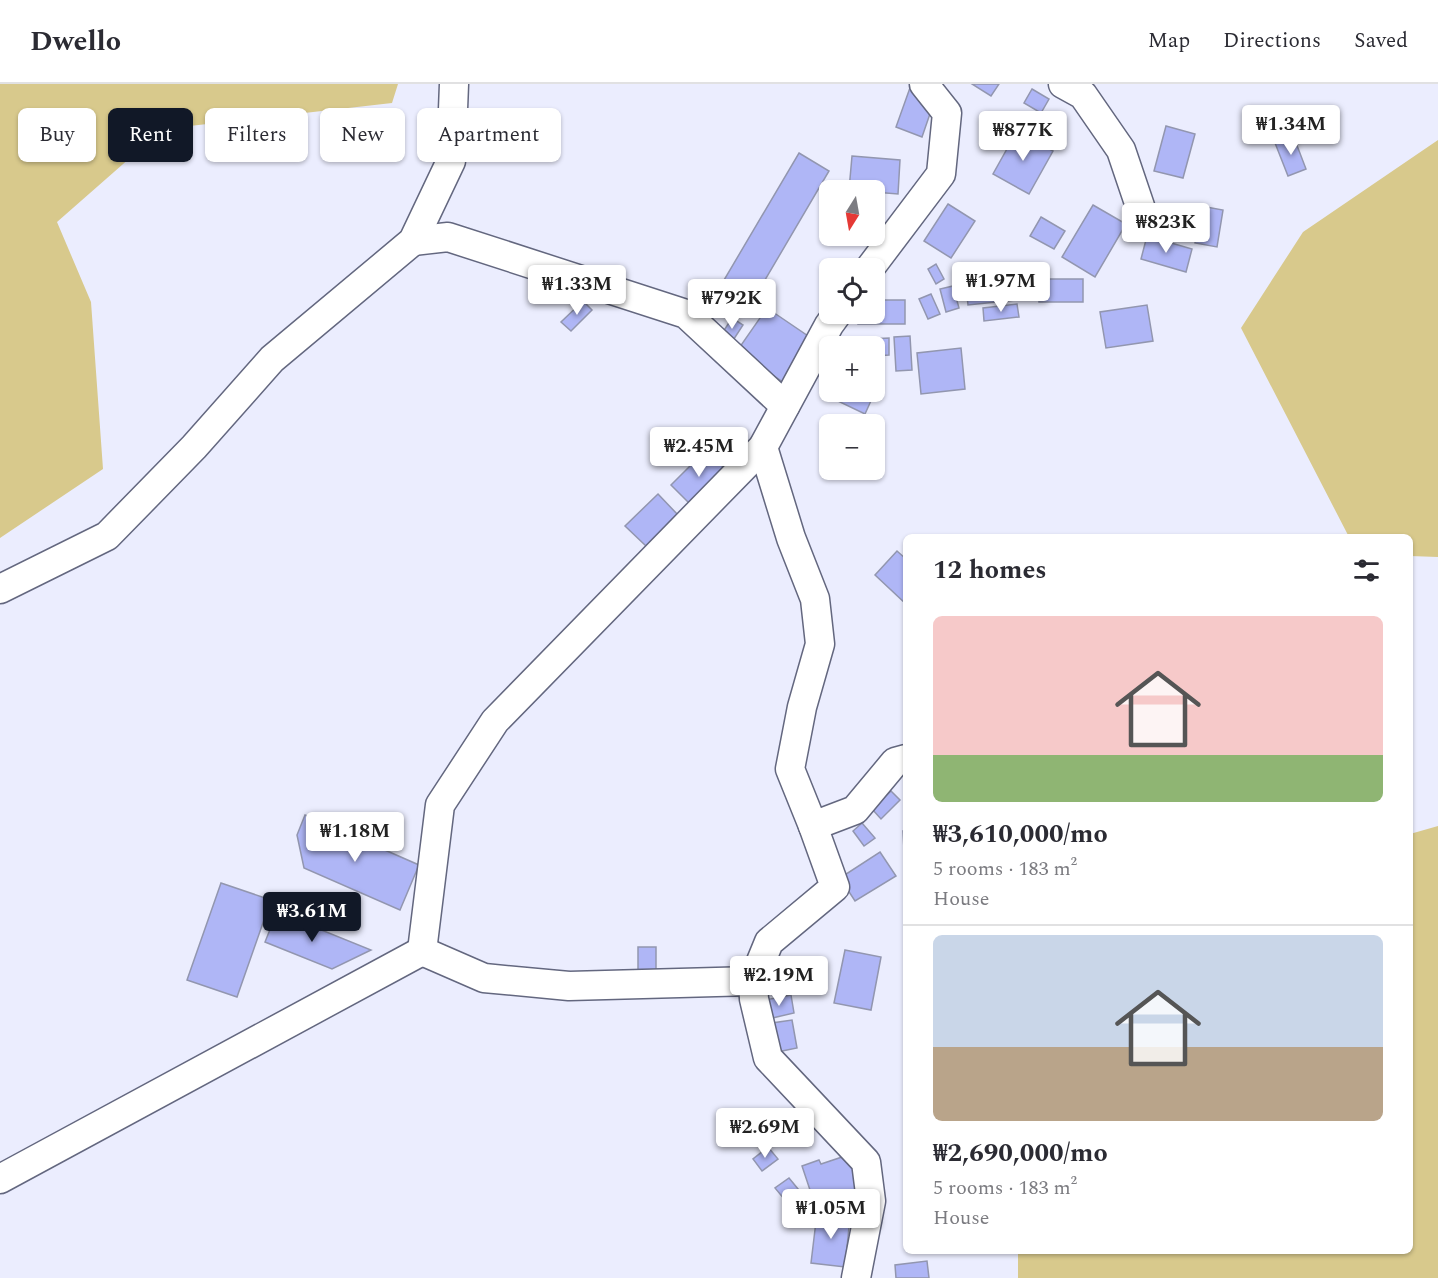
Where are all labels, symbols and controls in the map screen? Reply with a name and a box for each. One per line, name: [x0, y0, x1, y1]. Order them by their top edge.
text: Dwello: [30, 20, 121, 63]
text: Map: [1148, 25, 1190, 57]
text: Directions: [1223, 25, 1321, 57]
text: Saved: [1354, 25, 1408, 57]
pin: ₩1.34M: [1242, 105, 1340, 156]
chip: Buy: [18, 108, 96, 162]
chip: Rent: [108, 108, 193, 162]
chip: Filters: [205, 108, 308, 162]
chip: New: [320, 108, 405, 162]
chip: Apartment: [417, 108, 561, 162]
text: ₩1.34M: [1256, 109, 1326, 139]
pin: ₩877K: [981, 111, 1065, 162]
text: ₩877K: [993, 115, 1053, 145]
north arrow: [819, 180, 885, 246]
map controls: [819, 180, 885, 480]
pin: ₩823K: [1124, 203, 1208, 254]
text: ₩823K: [1136, 207, 1196, 237]
button: locate: [819, 258, 885, 324]
pin: ₩1.97M: [952, 262, 1050, 313]
pin: ₩1.33M: [528, 265, 626, 316]
text: ₩1.97M: [966, 266, 1036, 296]
text: ₩1.33M: [542, 269, 612, 299]
pin: ₩792K: [690, 279, 774, 330]
text: ₩792K: [702, 283, 762, 313]
button: +: [819, 336, 885, 402]
button: −: [819, 414, 885, 480]
pin: ₩2.45M: [650, 427, 748, 478]
text: ₩2.45M: [664, 431, 734, 461]
text: 12 homes: [933, 550, 1047, 590]
icon: filters: [1350, 554, 1383, 587]
icon: home: [1104, 655, 1212, 763]
pin: ₩1.18M: [306, 812, 404, 863]
text: ₩3,610,000/mo: [933, 814, 1108, 854]
text: ₩1.18M: [320, 816, 390, 846]
text: 5 rooms · 183 m²: [933, 854, 1077, 884]
text: House: [933, 884, 990, 914]
pin: ₩3.61M: [263, 892, 361, 943]
text: ₩3.61M: [277, 896, 347, 926]
pin: ₩2.19M: [730, 956, 828, 1007]
text: ₩2.19M: [744, 960, 814, 990]
icon: home: [1104, 974, 1212, 1082]
pin: ₩2.69M: [716, 1108, 814, 1159]
text: ₩2.69M: [730, 1112, 800, 1142]
text: ₩2,690,000/mo: [933, 1133, 1108, 1173]
text: 5 rooms · 183 m²: [933, 1173, 1077, 1203]
pin: ₩1.05M: [782, 1189, 880, 1240]
text: ₩1.05M: [796, 1193, 866, 1223]
text: House: [933, 1203, 990, 1233]

